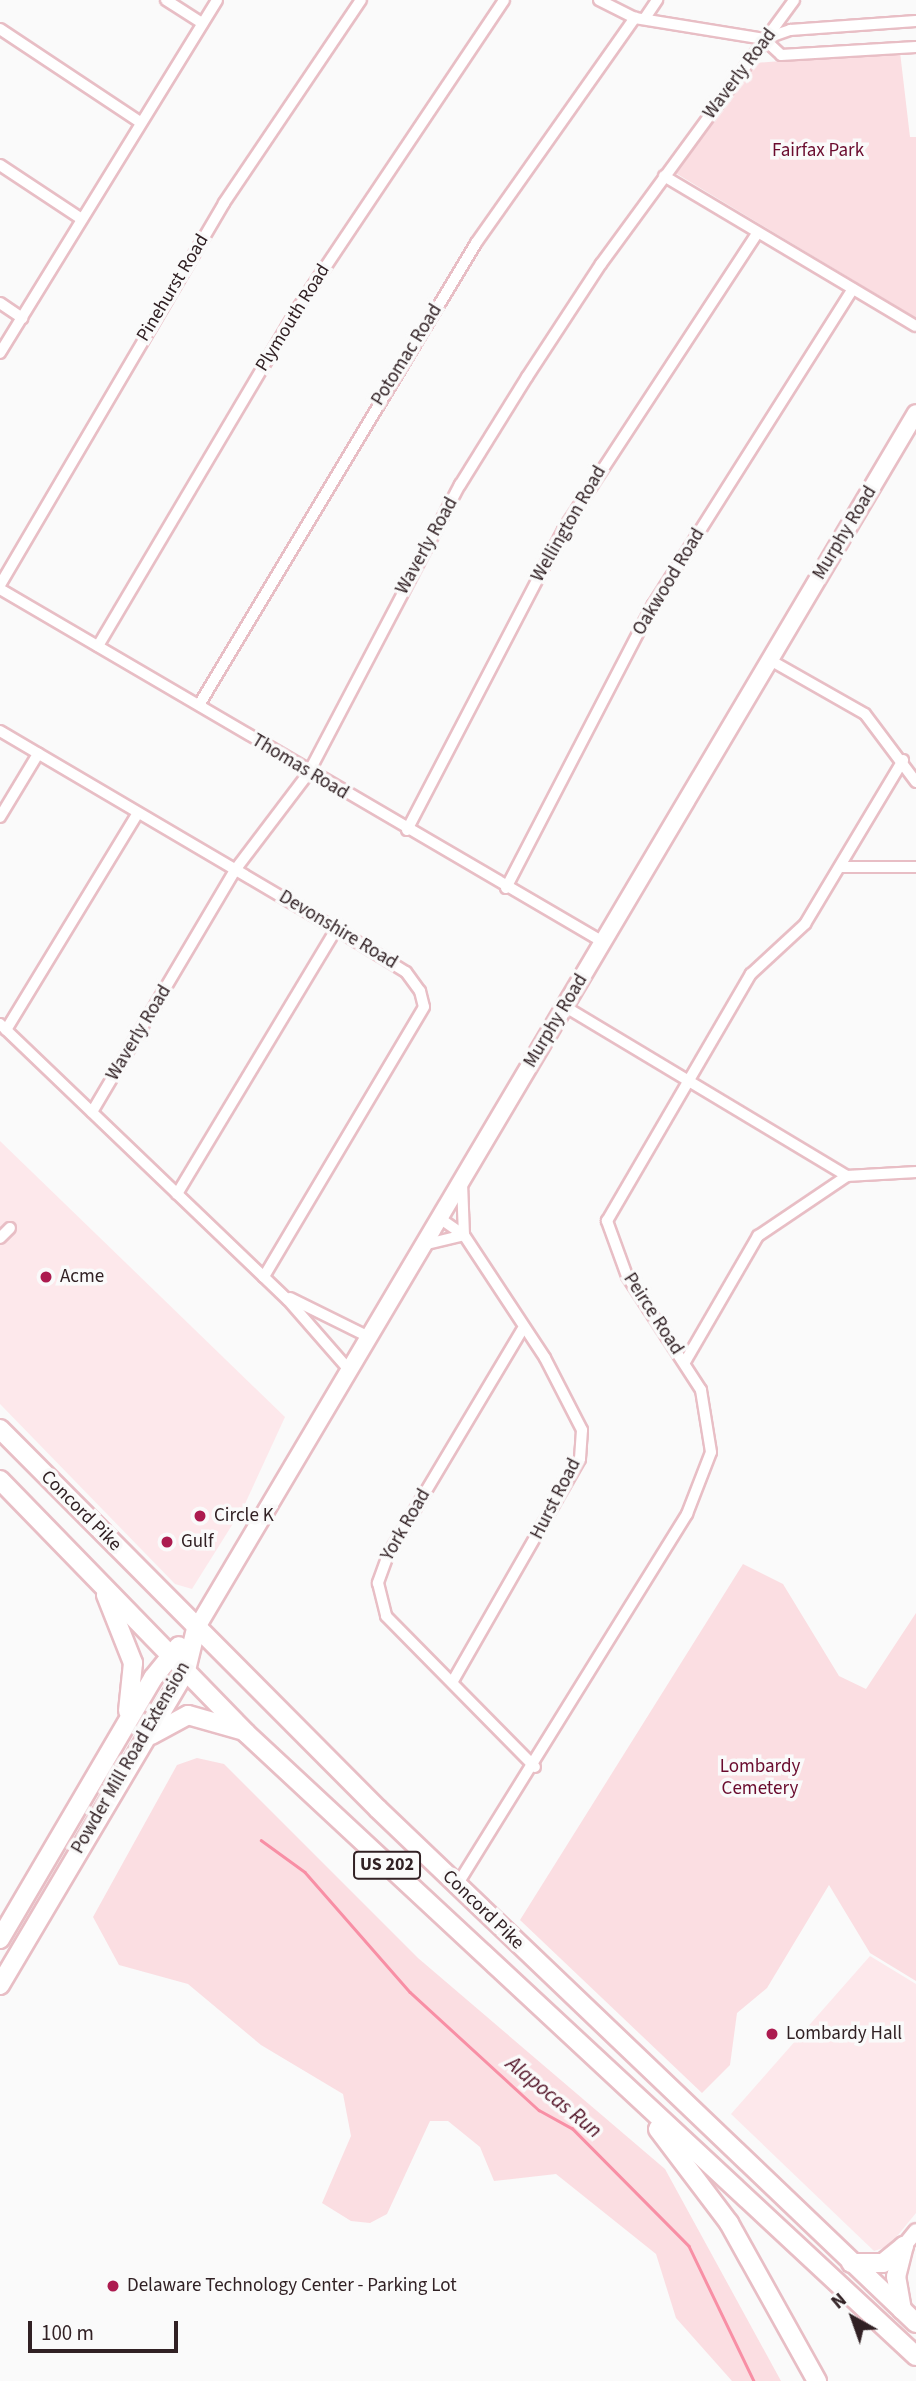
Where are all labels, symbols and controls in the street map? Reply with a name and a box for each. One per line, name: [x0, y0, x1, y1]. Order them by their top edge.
street label: Waverly Road: [699, 24, 781, 124]
park label: Fairfax Park: [772, 140, 864, 162]
street label: Pinehurst Road: [132, 230, 214, 346]
street label: Plymouth Road: [251, 260, 335, 376]
street label: Potomac Road: [367, 300, 447, 410]
street label: Wellington Road: [527, 462, 611, 586]
street label: Murphy Road: [808, 482, 882, 584]
street label: Waverly Road: [391, 494, 463, 598]
street label: Oakwood Road: [628, 524, 710, 640]
street label: Thomas Road: [248, 729, 352, 805]
street label: Devonshire Road: [275, 886, 401, 974]
street label: Murphy Road: [519, 970, 593, 1072]
street label: Waverly Road: [102, 981, 176, 1085]
place label: Acme: [60, 1266, 104, 1288]
marker: Acme: [38, 1269, 54, 1285]
street label: Peirce Road: [618, 1269, 688, 1359]
street label: Hurst Road: [526, 1455, 586, 1543]
street label: Concord Pike: [36, 1466, 126, 1556]
street label: York Road: [376, 1485, 436, 1565]
place label: Circle K: [214, 1505, 274, 1527]
marker: Circle K: [192, 1508, 208, 1524]
place label: Gulf: [181, 1531, 213, 1553]
marker: Gulf: [159, 1534, 175, 1550]
street label: Powder Mill Road Extension: [67, 1658, 195, 1858]
park label: Lombardy Cemetery: [720, 1756, 800, 1800]
road number: US 202: [352, 1851, 422, 1880]
street label: Concord Pike: [437, 1865, 529, 1955]
place label: Lombardy Hall: [786, 2023, 902, 2045]
marker: Lombardy Hall: [764, 2026, 780, 2042]
water label: Alapocas Run: [501, 2051, 607, 2143]
place label: Delaware Technology Center - Parking Lot: [127, 2275, 457, 2297]
marker: Delaware Technology Center - Parking Lot: [105, 2278, 121, 2294]
north arrow: [818, 2283, 888, 2353]
text: N: [826, 2287, 853, 2316]
scale bar: [32, 2308, 182, 2352]
text: 100 m: [41, 2318, 94, 2348]

